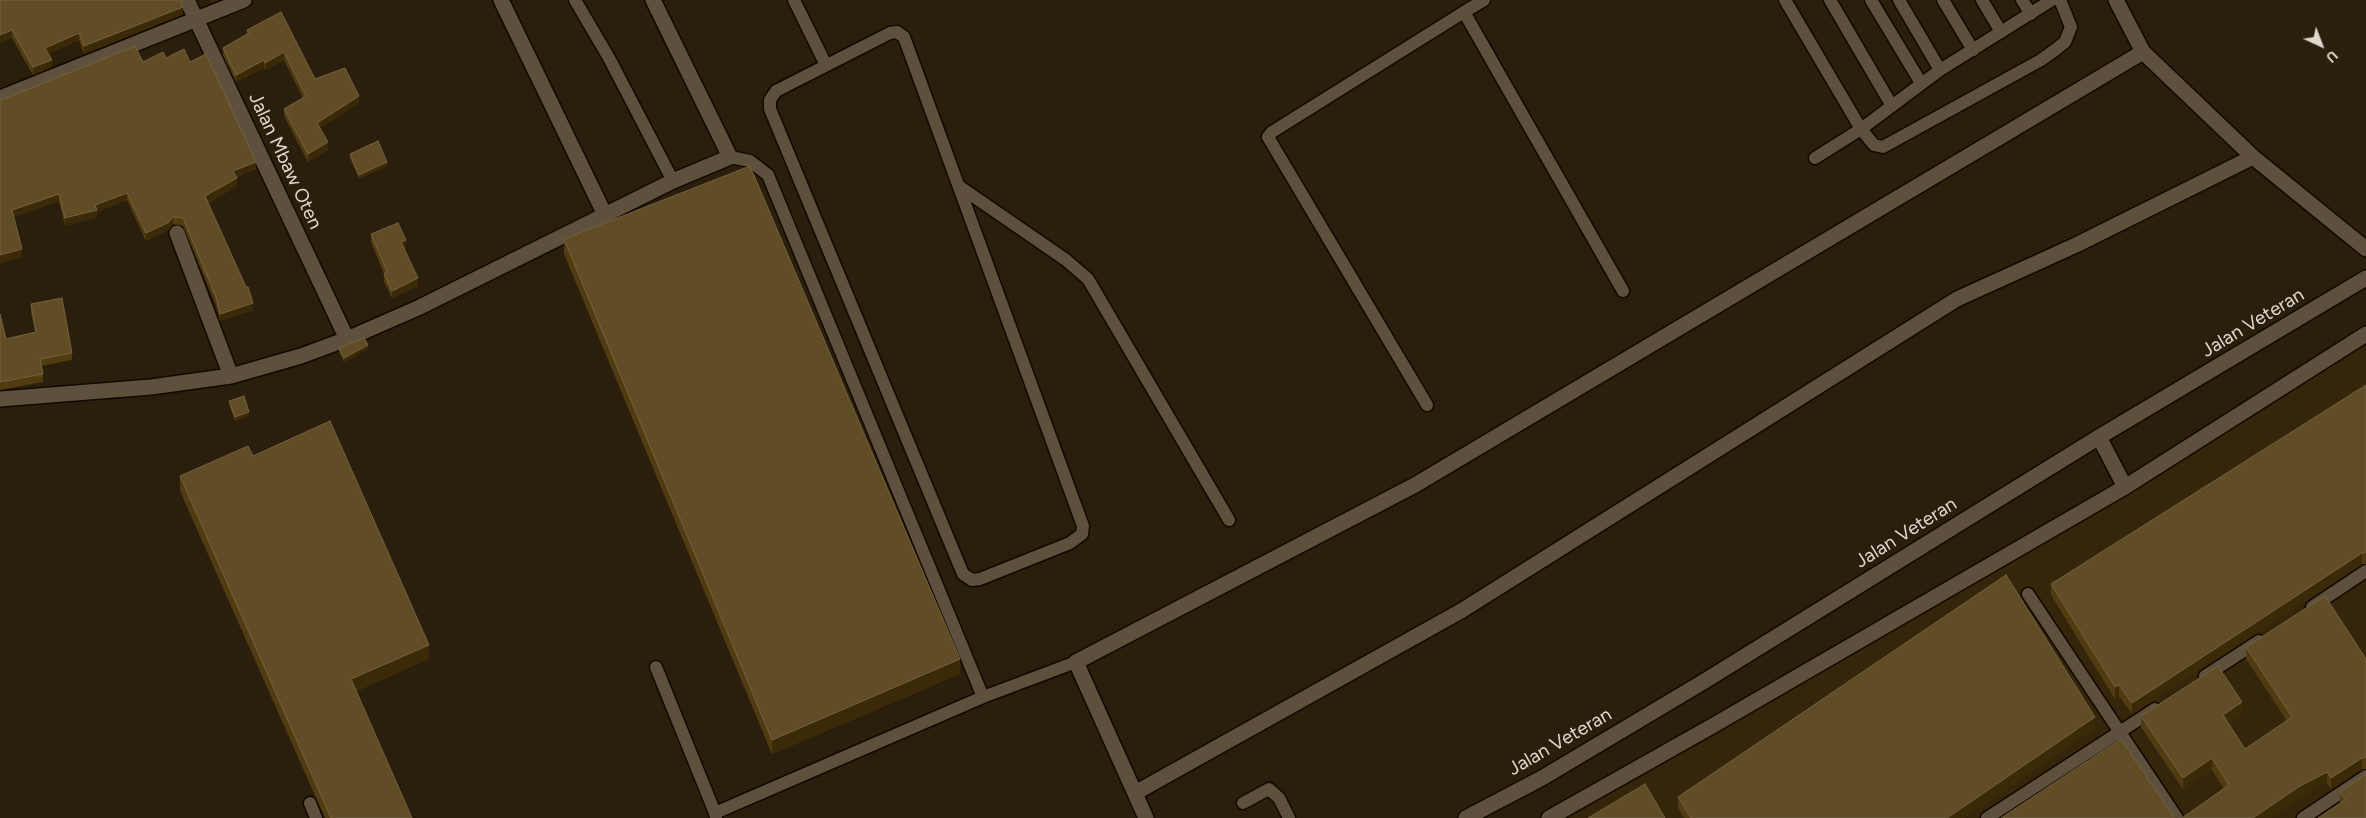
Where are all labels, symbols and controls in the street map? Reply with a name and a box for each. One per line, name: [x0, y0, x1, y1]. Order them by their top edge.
north arrow: [2296, 20, 2346, 70]
text: U: [2322, 47, 2341, 66]
street label: Jalan Mbaw Oten: [243, 89, 327, 233]
street label: Jalan Veteran: [2198, 283, 2308, 363]
street label: Jalan Veteran: [1851, 493, 1961, 573]
street label: Jalan Veteran: [1504, 703, 1616, 781]

